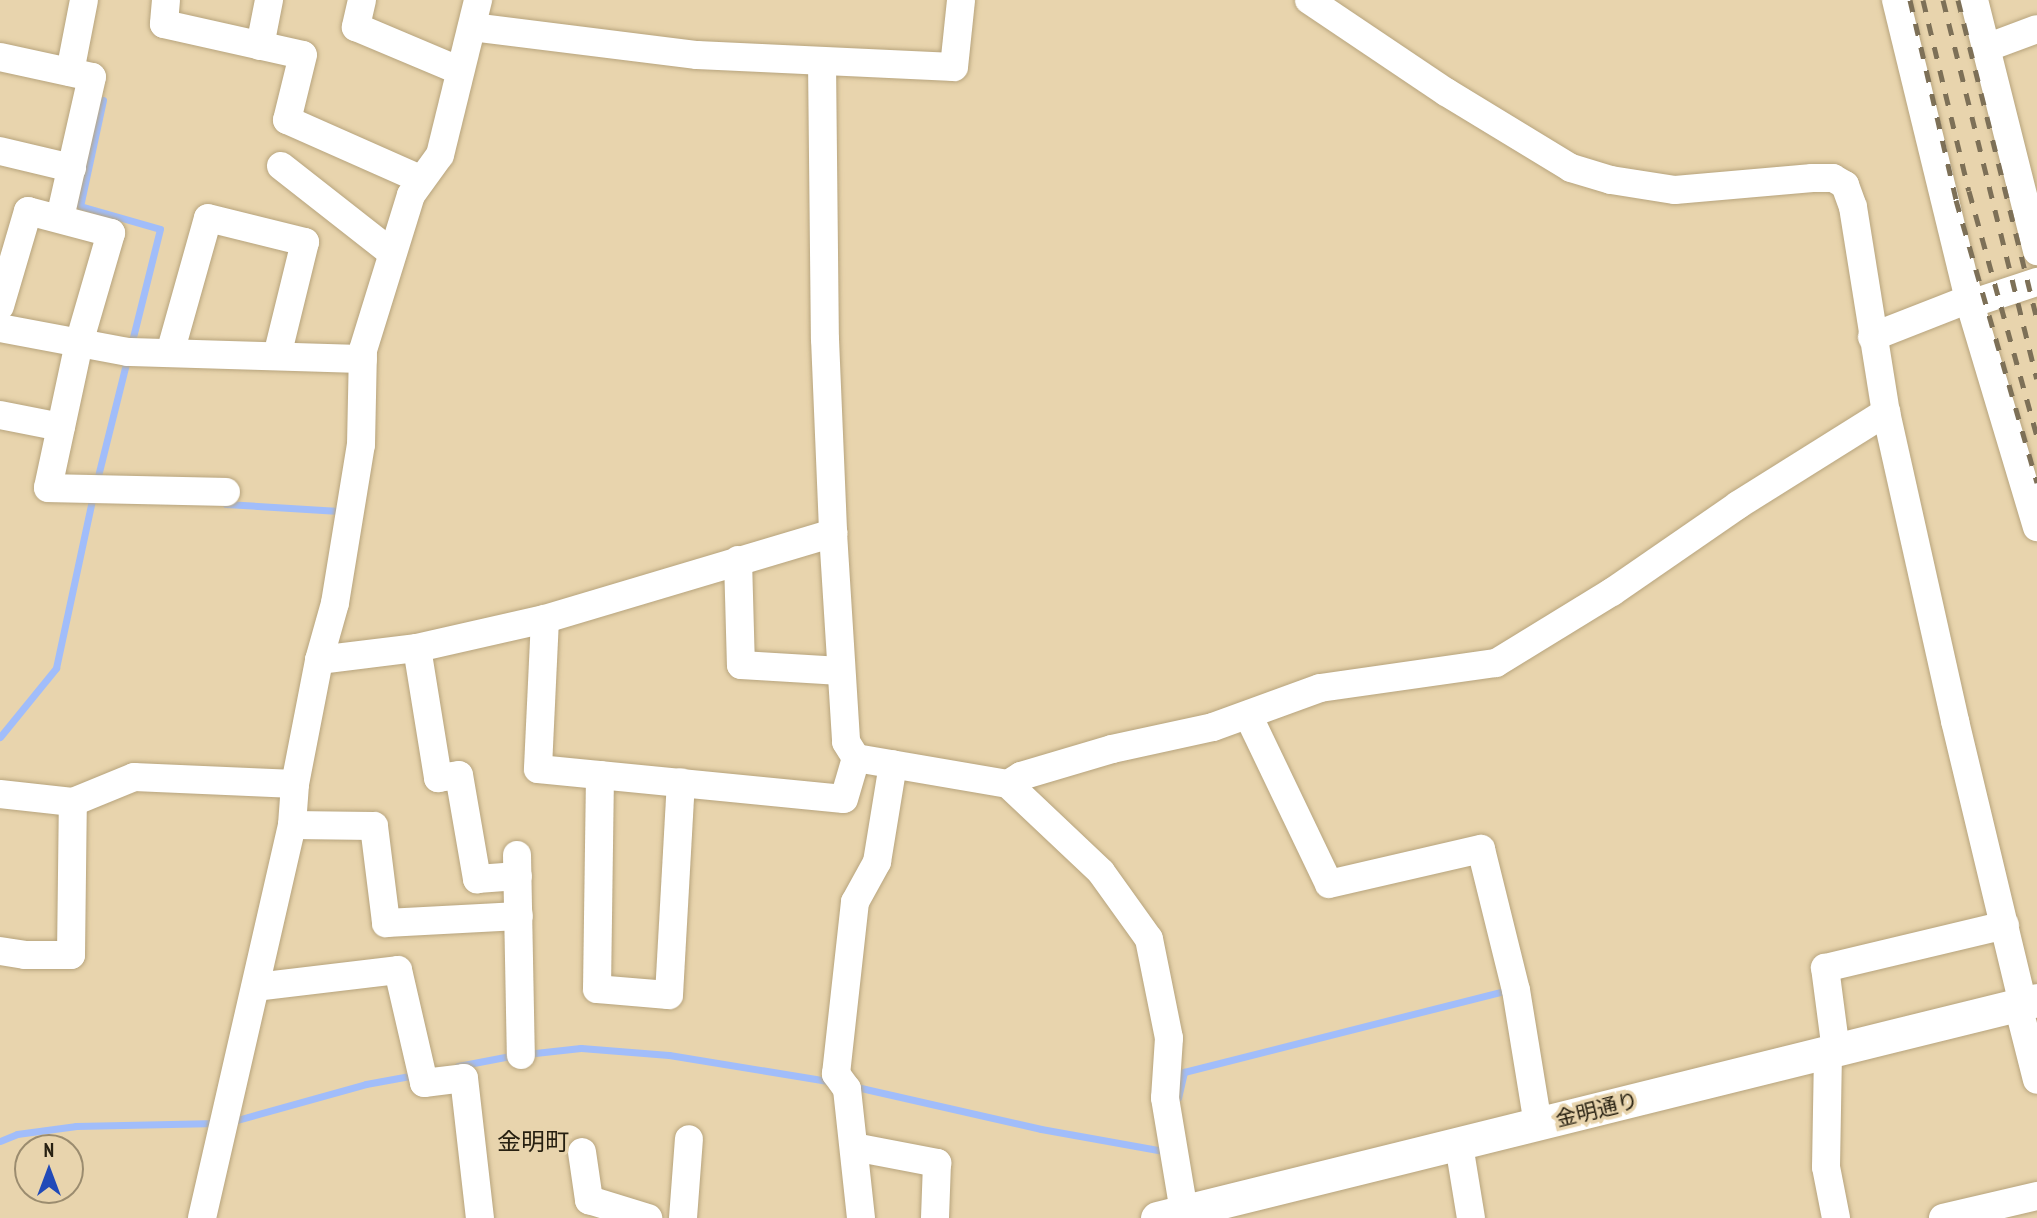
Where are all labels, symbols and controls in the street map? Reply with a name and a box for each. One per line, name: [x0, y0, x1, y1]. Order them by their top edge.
street label: 金明通り: [1553, 1088, 1641, 1132]
district label: 金明町: [497, 1128, 569, 1156]
north arrow: [14, 1134, 84, 1204]
text: N: [44, 1138, 54, 1162]

